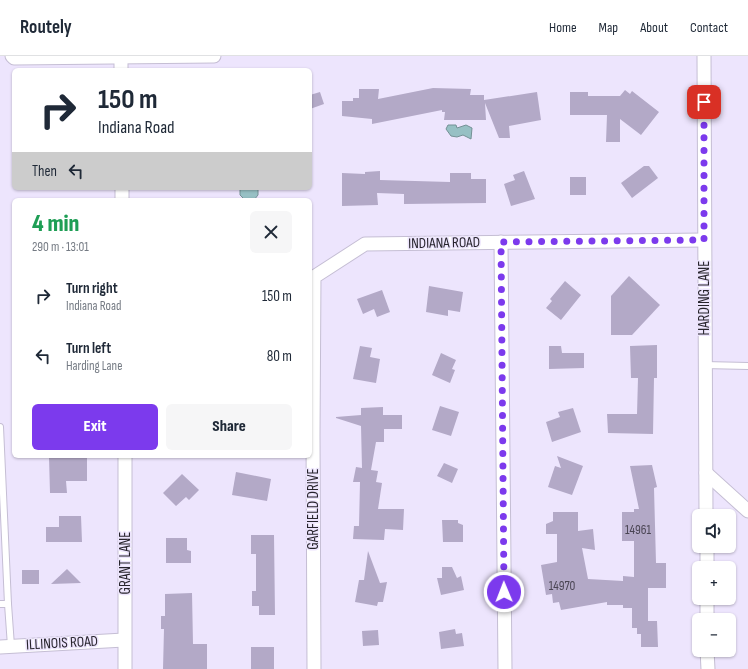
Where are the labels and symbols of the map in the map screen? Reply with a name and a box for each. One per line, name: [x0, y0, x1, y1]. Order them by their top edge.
pin: [687, 85, 721, 119]
street label: INDIANA ROAD: [408, 233, 480, 253]
street label: HARDING LANE: [695, 261, 714, 335]
street label: GARFIELD DRIVE: [304, 468, 323, 550]
house number: 14961: [625, 522, 651, 538]
street label: GRANT LANE: [116, 532, 135, 594]
position arrow: [483, 571, 525, 613]
house number: 14970: [549, 578, 576, 594]
street label: ILLINOIS ROAD: [26, 632, 98, 654]

